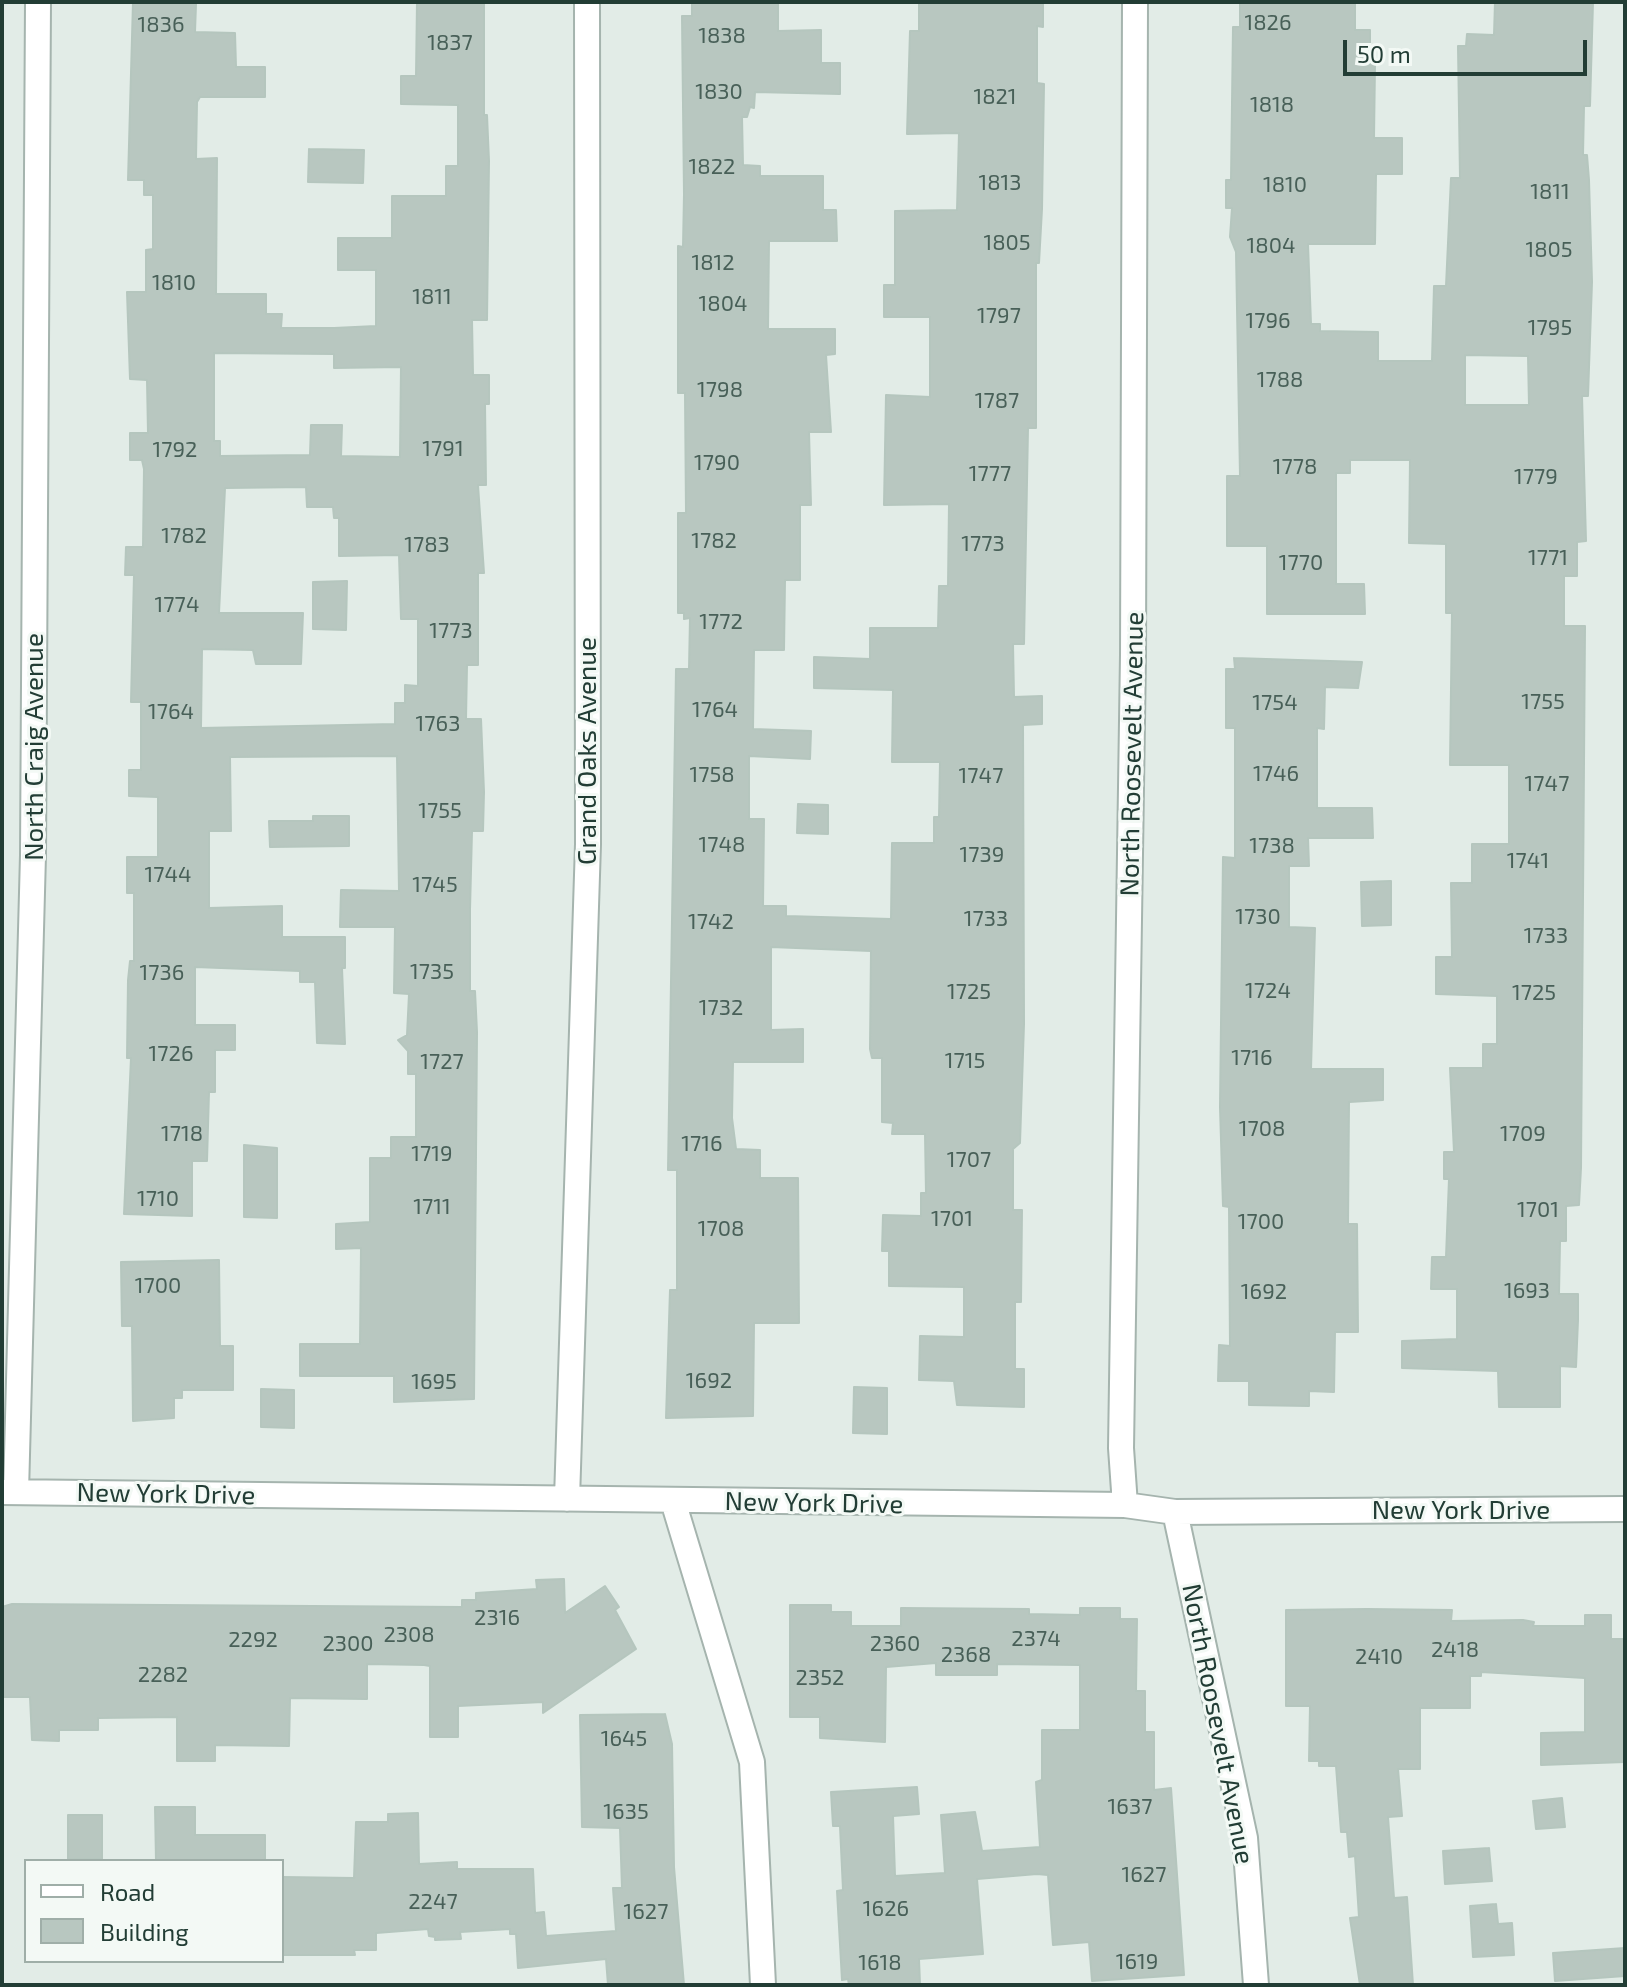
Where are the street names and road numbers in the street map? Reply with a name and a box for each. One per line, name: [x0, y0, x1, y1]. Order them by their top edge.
street label: North Roosevelt Avenue: [1114, 611, 1150, 897]
street label: North Craig Avenue: [18, 633, 50, 861]
street label: Grand Oaks Avenue: [571, 637, 603, 865]
street label: New York Drive: [76, 1477, 256, 1511]
street label: New York Drive: [724, 1486, 904, 1520]
street label: New York Drive: [1372, 1494, 1550, 1526]
street label: North Roosevelt Avenue: [1176, 1581, 1260, 1867]

